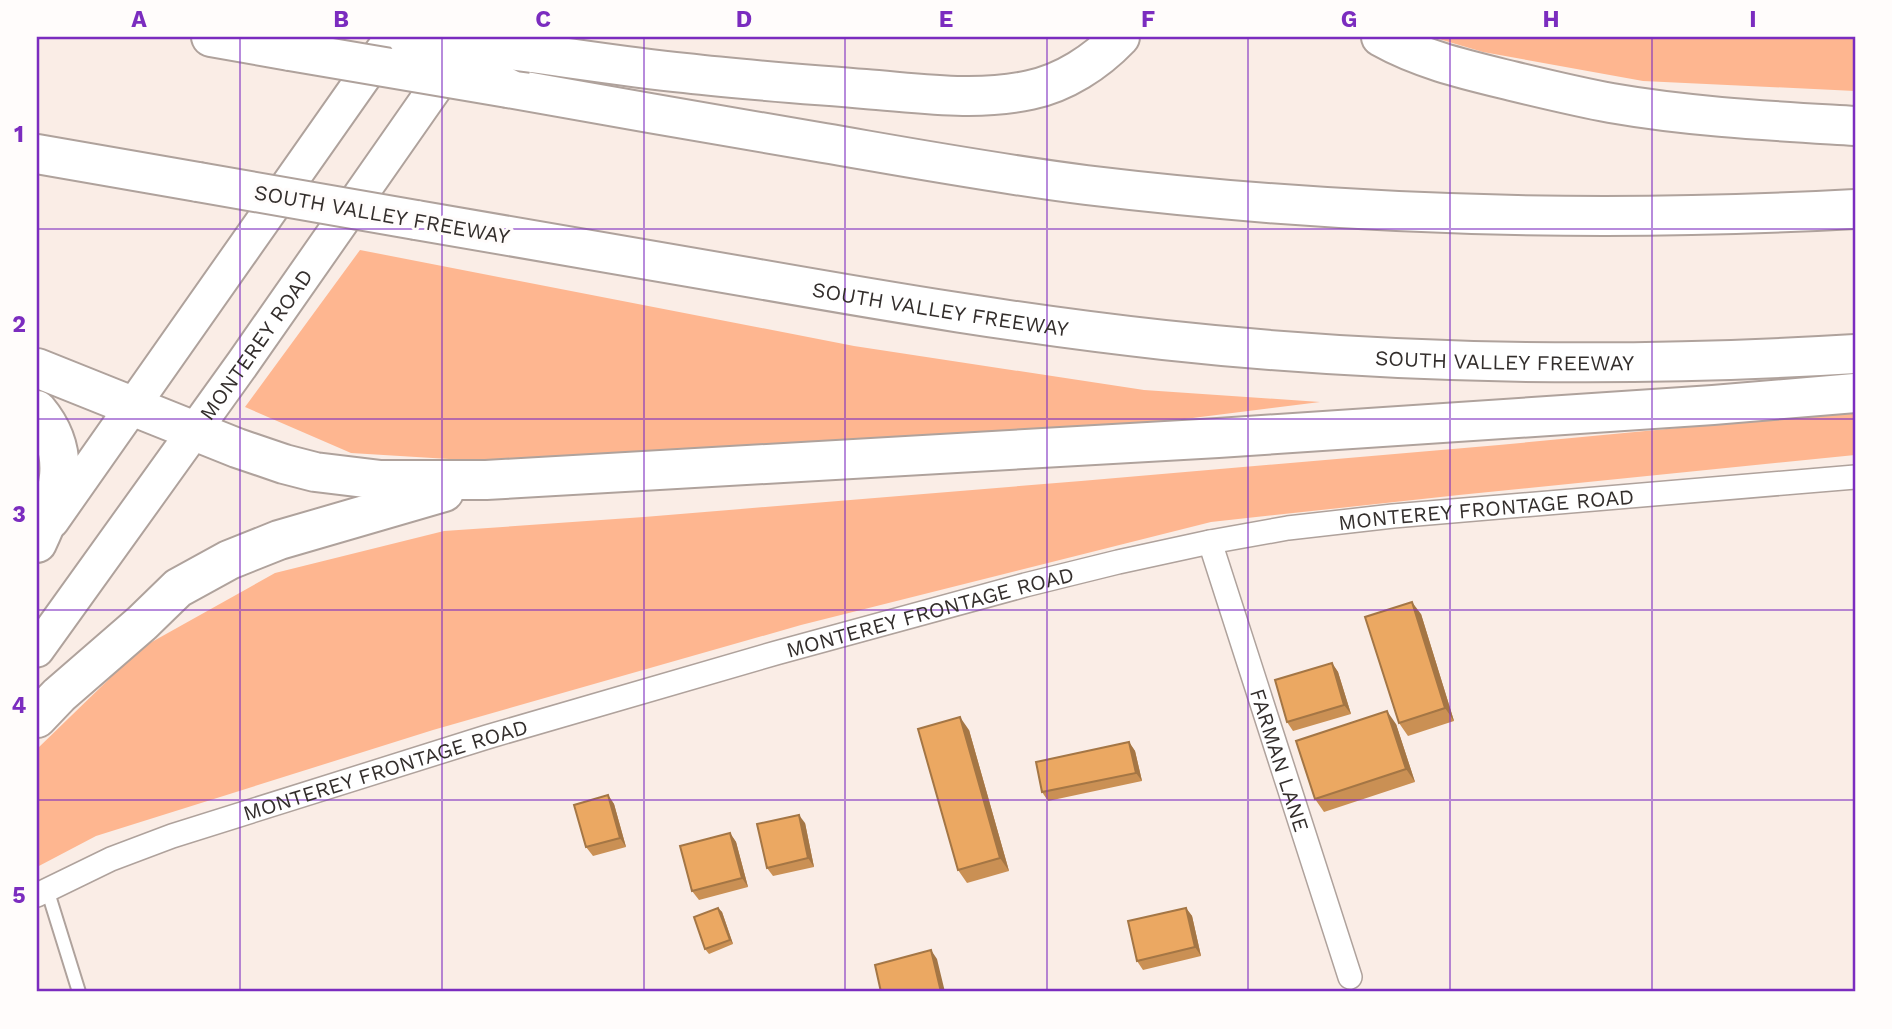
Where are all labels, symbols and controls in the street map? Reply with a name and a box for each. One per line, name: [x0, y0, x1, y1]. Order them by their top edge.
text: A: [131, 6, 147, 33]
text: B: [333, 6, 349, 33]
text: C: [535, 6, 551, 33]
text: D: [736, 6, 752, 33]
text: E: [939, 6, 953, 33]
text: F: [1141, 6, 1155, 33]
text: G: [1341, 6, 1357, 33]
text: H: [1542, 6, 1560, 33]
text: I: [1749, 6, 1757, 33]
text: 1: [14, 121, 24, 148]
street label: SOUTH VALLEY FREEWAY: [252, 179, 512, 249]
street label: MONTEREY ROAD: [194, 264, 317, 425]
street label: SOUTH VALLEY FREEWAY: [810, 276, 1070, 341]
text: 2: [12, 311, 26, 338]
street label: SOUTH VALLEY FREEWAY: [1374, 344, 1634, 375]
street label: MONTEREY FRONTAGE ROAD: [1337, 483, 1635, 535]
text: 3: [12, 501, 26, 528]
street label: MONTEREY FRONTAGE ROAD: [783, 561, 1076, 662]
street label: FARMAN LANE: [1245, 685, 1315, 835]
text: 4: [12, 692, 27, 719]
street label: MONTEREY FRONTAGE ROAD: [240, 713, 531, 825]
text: 5: [12, 882, 26, 909]

